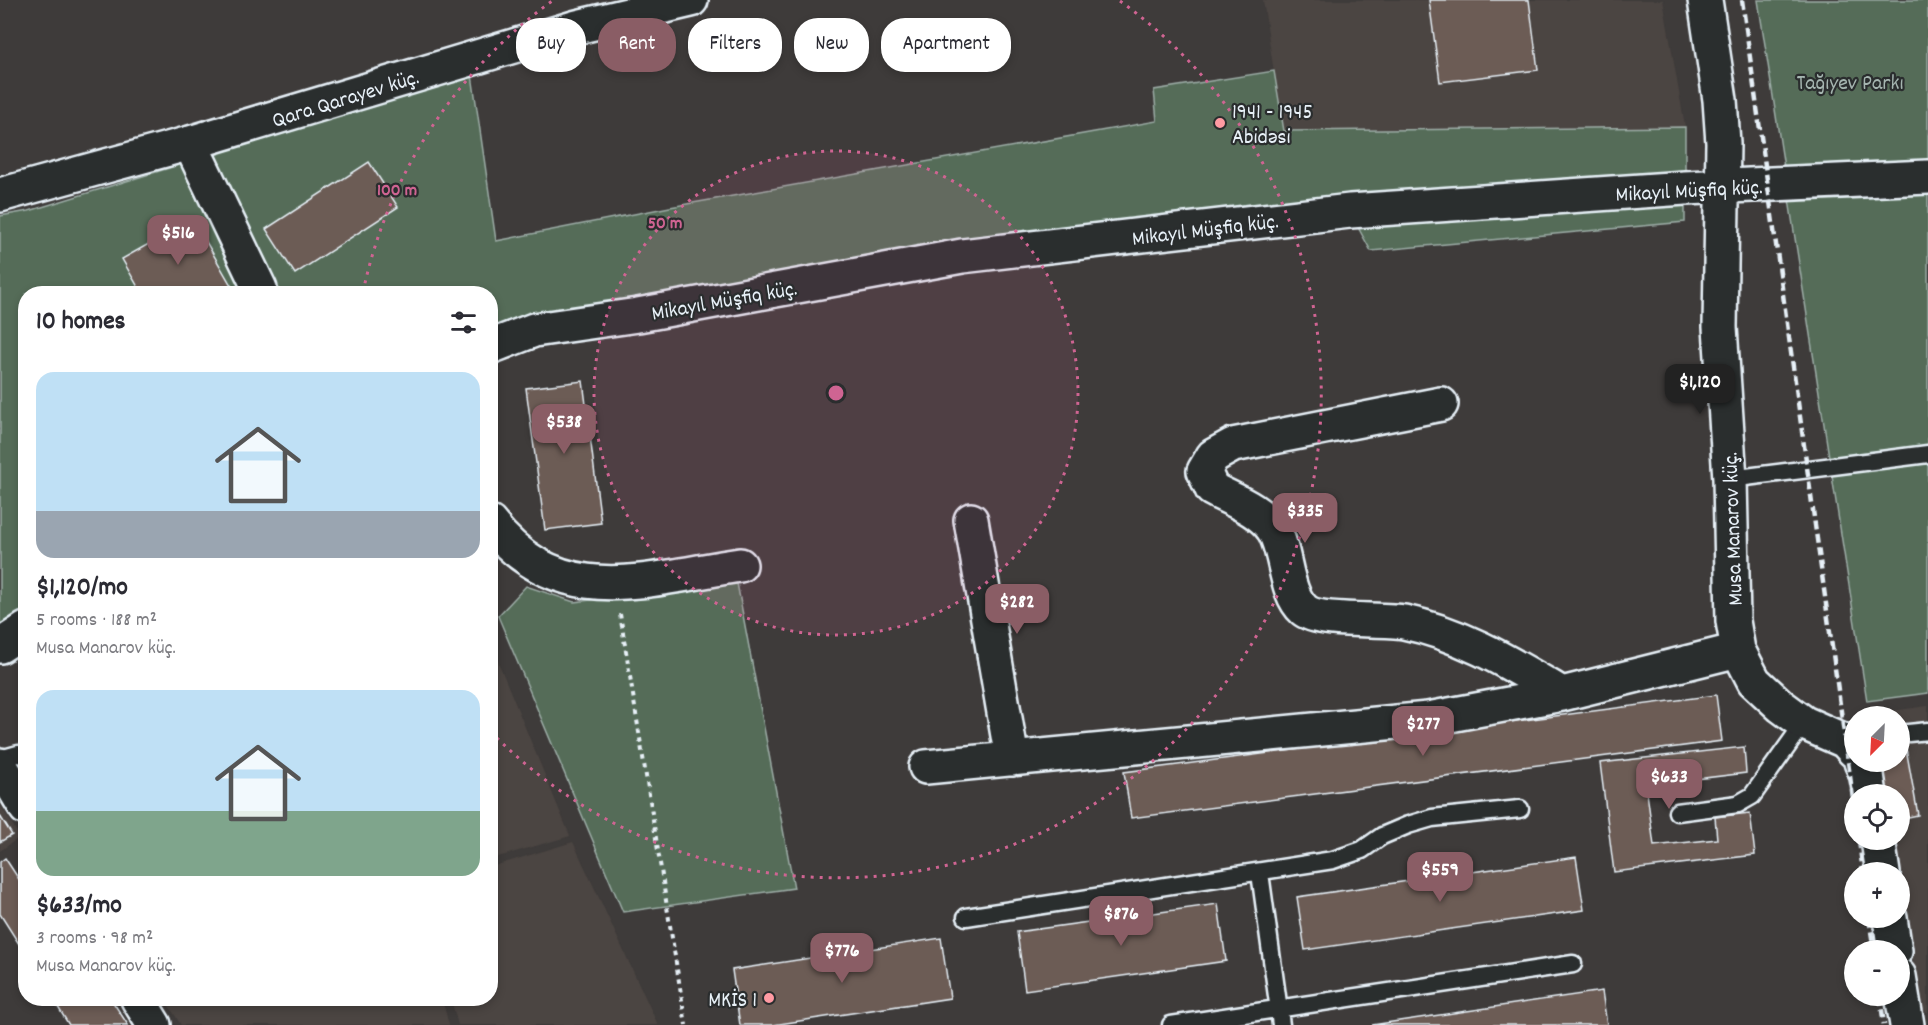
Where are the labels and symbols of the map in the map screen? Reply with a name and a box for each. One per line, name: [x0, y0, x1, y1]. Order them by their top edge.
street label: Qara Qarayev küç.: [269, 63, 423, 137]
park label: Tağıyev Parkı: [1796, 69, 1904, 100]
place label: 1941 - 1945 Abidəsi: [1232, 98, 1313, 154]
marker: 1941 - 1945 Abidəsi: [1213, 116, 1227, 130]
street label: Mikayıl Müşfiq küç.: [1615, 173, 1764, 212]
text: 100 m: [377, 179, 417, 204]
street label: Mikayıl Müşfiq küç.: [1130, 207, 1280, 256]
text: 50 m: [648, 212, 682, 237]
pin: $516: [142, 215, 214, 266]
street label: Mikayıl Müşfiq küç.: [649, 274, 800, 331]
pin: $1,120: [1651, 364, 1749, 415]
centre of rings: [826, 383, 846, 403]
pin: $538: [528, 404, 600, 455]
street label: Musa Manarov küç.: [1716, 451, 1753, 606]
pin: $335: [1269, 493, 1341, 544]
pin: $282: [981, 584, 1053, 635]
pin: $277: [1387, 706, 1459, 757]
north arrow: [1844, 706, 1910, 772]
pin: $633: [1633, 759, 1705, 810]
pin: $559: [1404, 852, 1476, 903]
pin: $876: [1085, 896, 1157, 947]
pin: $776: [806, 933, 878, 984]
place label: MKİS 1: [708, 986, 757, 1017]
marker: MKİS 1: [762, 991, 776, 1005]

